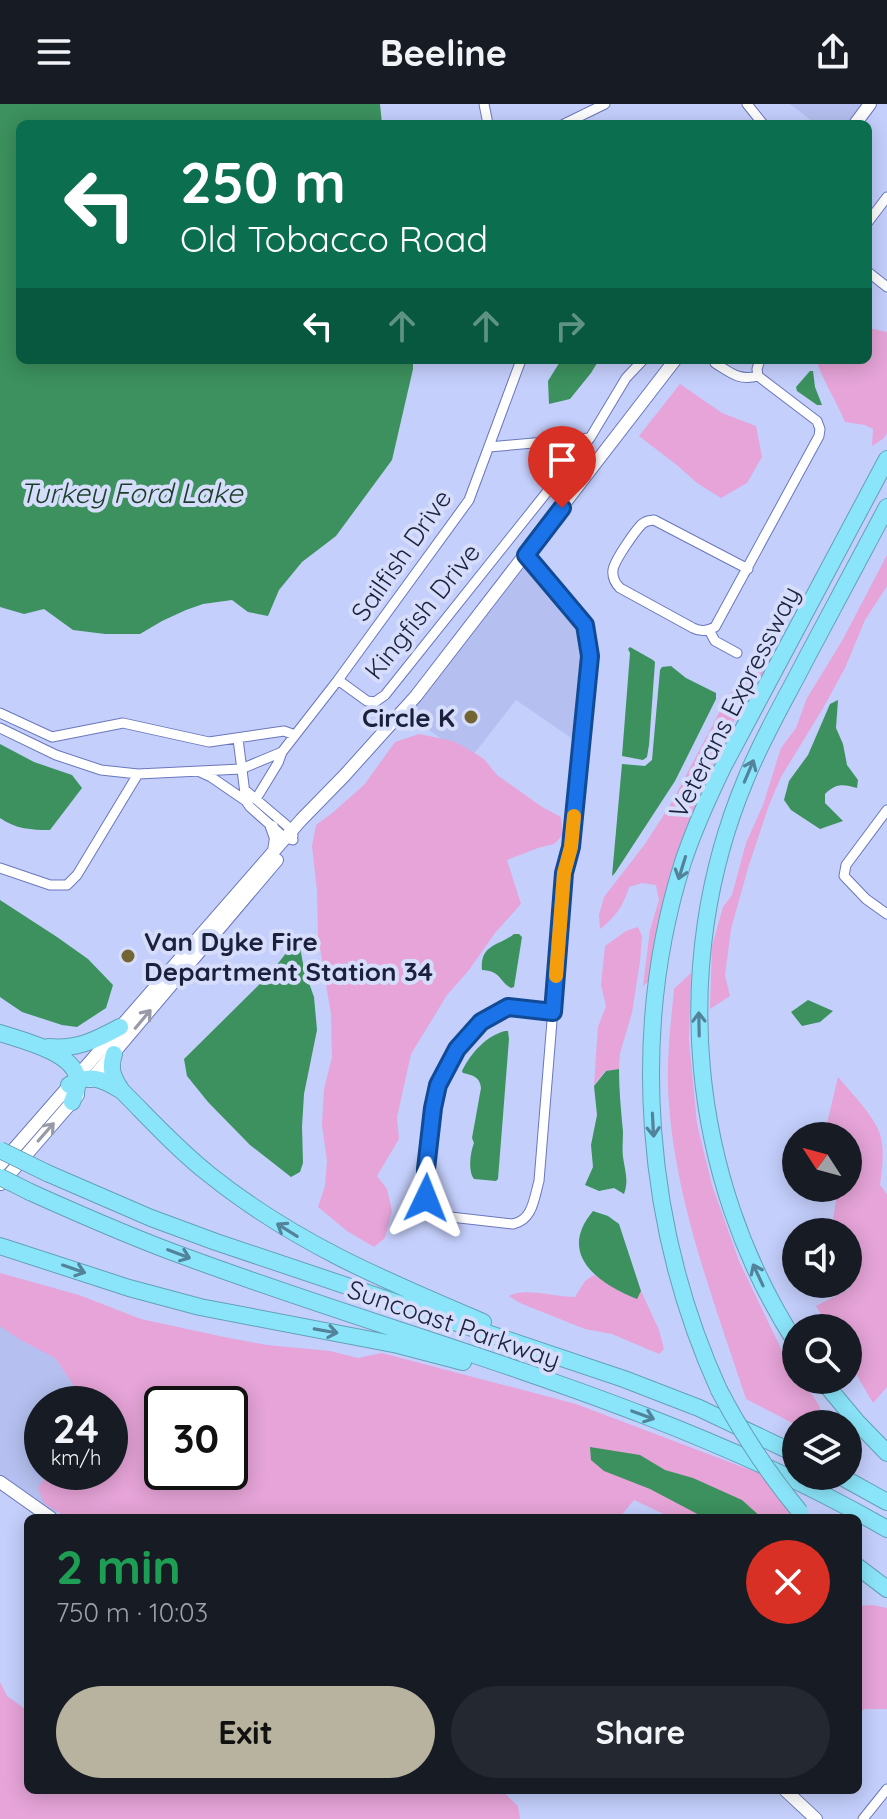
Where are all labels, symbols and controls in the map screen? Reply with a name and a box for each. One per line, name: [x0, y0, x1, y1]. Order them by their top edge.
icon: menu: [32, 30, 76, 74]
text: Beeline: [380, 30, 507, 75]
icon: share: [811, 30, 855, 74]
text: 250 m: [180, 147, 346, 217]
icon: left: [48, 152, 152, 256]
text: Old Tobacco Road: [180, 216, 488, 261]
icon: left: [296, 304, 340, 348]
icon: ahead: [380, 304, 424, 348]
icon: ahead: [464, 304, 508, 348]
icon: right: [548, 304, 592, 348]
pin: [528, 426, 596, 508]
icon: arrive: [540, 438, 584, 482]
water label: Turkey Ford Lake: [19, 475, 244, 510]
street label: Sailfish Drive: [343, 483, 459, 627]
street label: Kingfish Drive: [357, 536, 487, 686]
street label: Veterans Expressway: [661, 580, 807, 824]
place label: Circle K: [362, 701, 455, 734]
marker: Circle K: [462, 708, 480, 726]
one-way arrow: [743, 759, 758, 784]
one-way arrow: [674, 855, 689, 881]
place label: Van Dyke Fire Department Station 34: [144, 925, 433, 988]
marker: Van Dyke Fire Department Station 34: [119, 947, 137, 965]
one-way arrow: [134, 1009, 152, 1030]
one-way arrow: [691, 1011, 707, 1038]
one-way arrow: [646, 1111, 661, 1138]
one-way arrow: [37, 1122, 55, 1142]
north arrow: [782, 1122, 862, 1202]
map controls: [782, 1122, 862, 1490]
position arrow: [384, 1156, 468, 1240]
button: sound: [782, 1218, 862, 1298]
one-way arrow: [276, 1221, 299, 1237]
one-way arrow: [166, 1248, 191, 1262]
one-way arrow: [61, 1263, 86, 1278]
one-way arrow: [750, 1263, 765, 1287]
street label: Suncoast Parkway: [343, 1272, 565, 1376]
button: search: [782, 1314, 862, 1394]
one-way arrow: [313, 1325, 338, 1340]
speed limit sign: 30: [144, 1386, 248, 1490]
text: 24: [53, 1403, 99, 1453]
one-way arrow: [630, 1409, 655, 1423]
button: layers: [782, 1410, 862, 1490]
text: km/h: [51, 1445, 101, 1470]
text: 2 min: [56, 1536, 181, 1596]
button: close: [746, 1540, 830, 1624]
text: 750 m · 10:03: [56, 1596, 208, 1629]
button: Exit: [56, 1686, 435, 1778]
button: Share: [451, 1686, 830, 1778]

